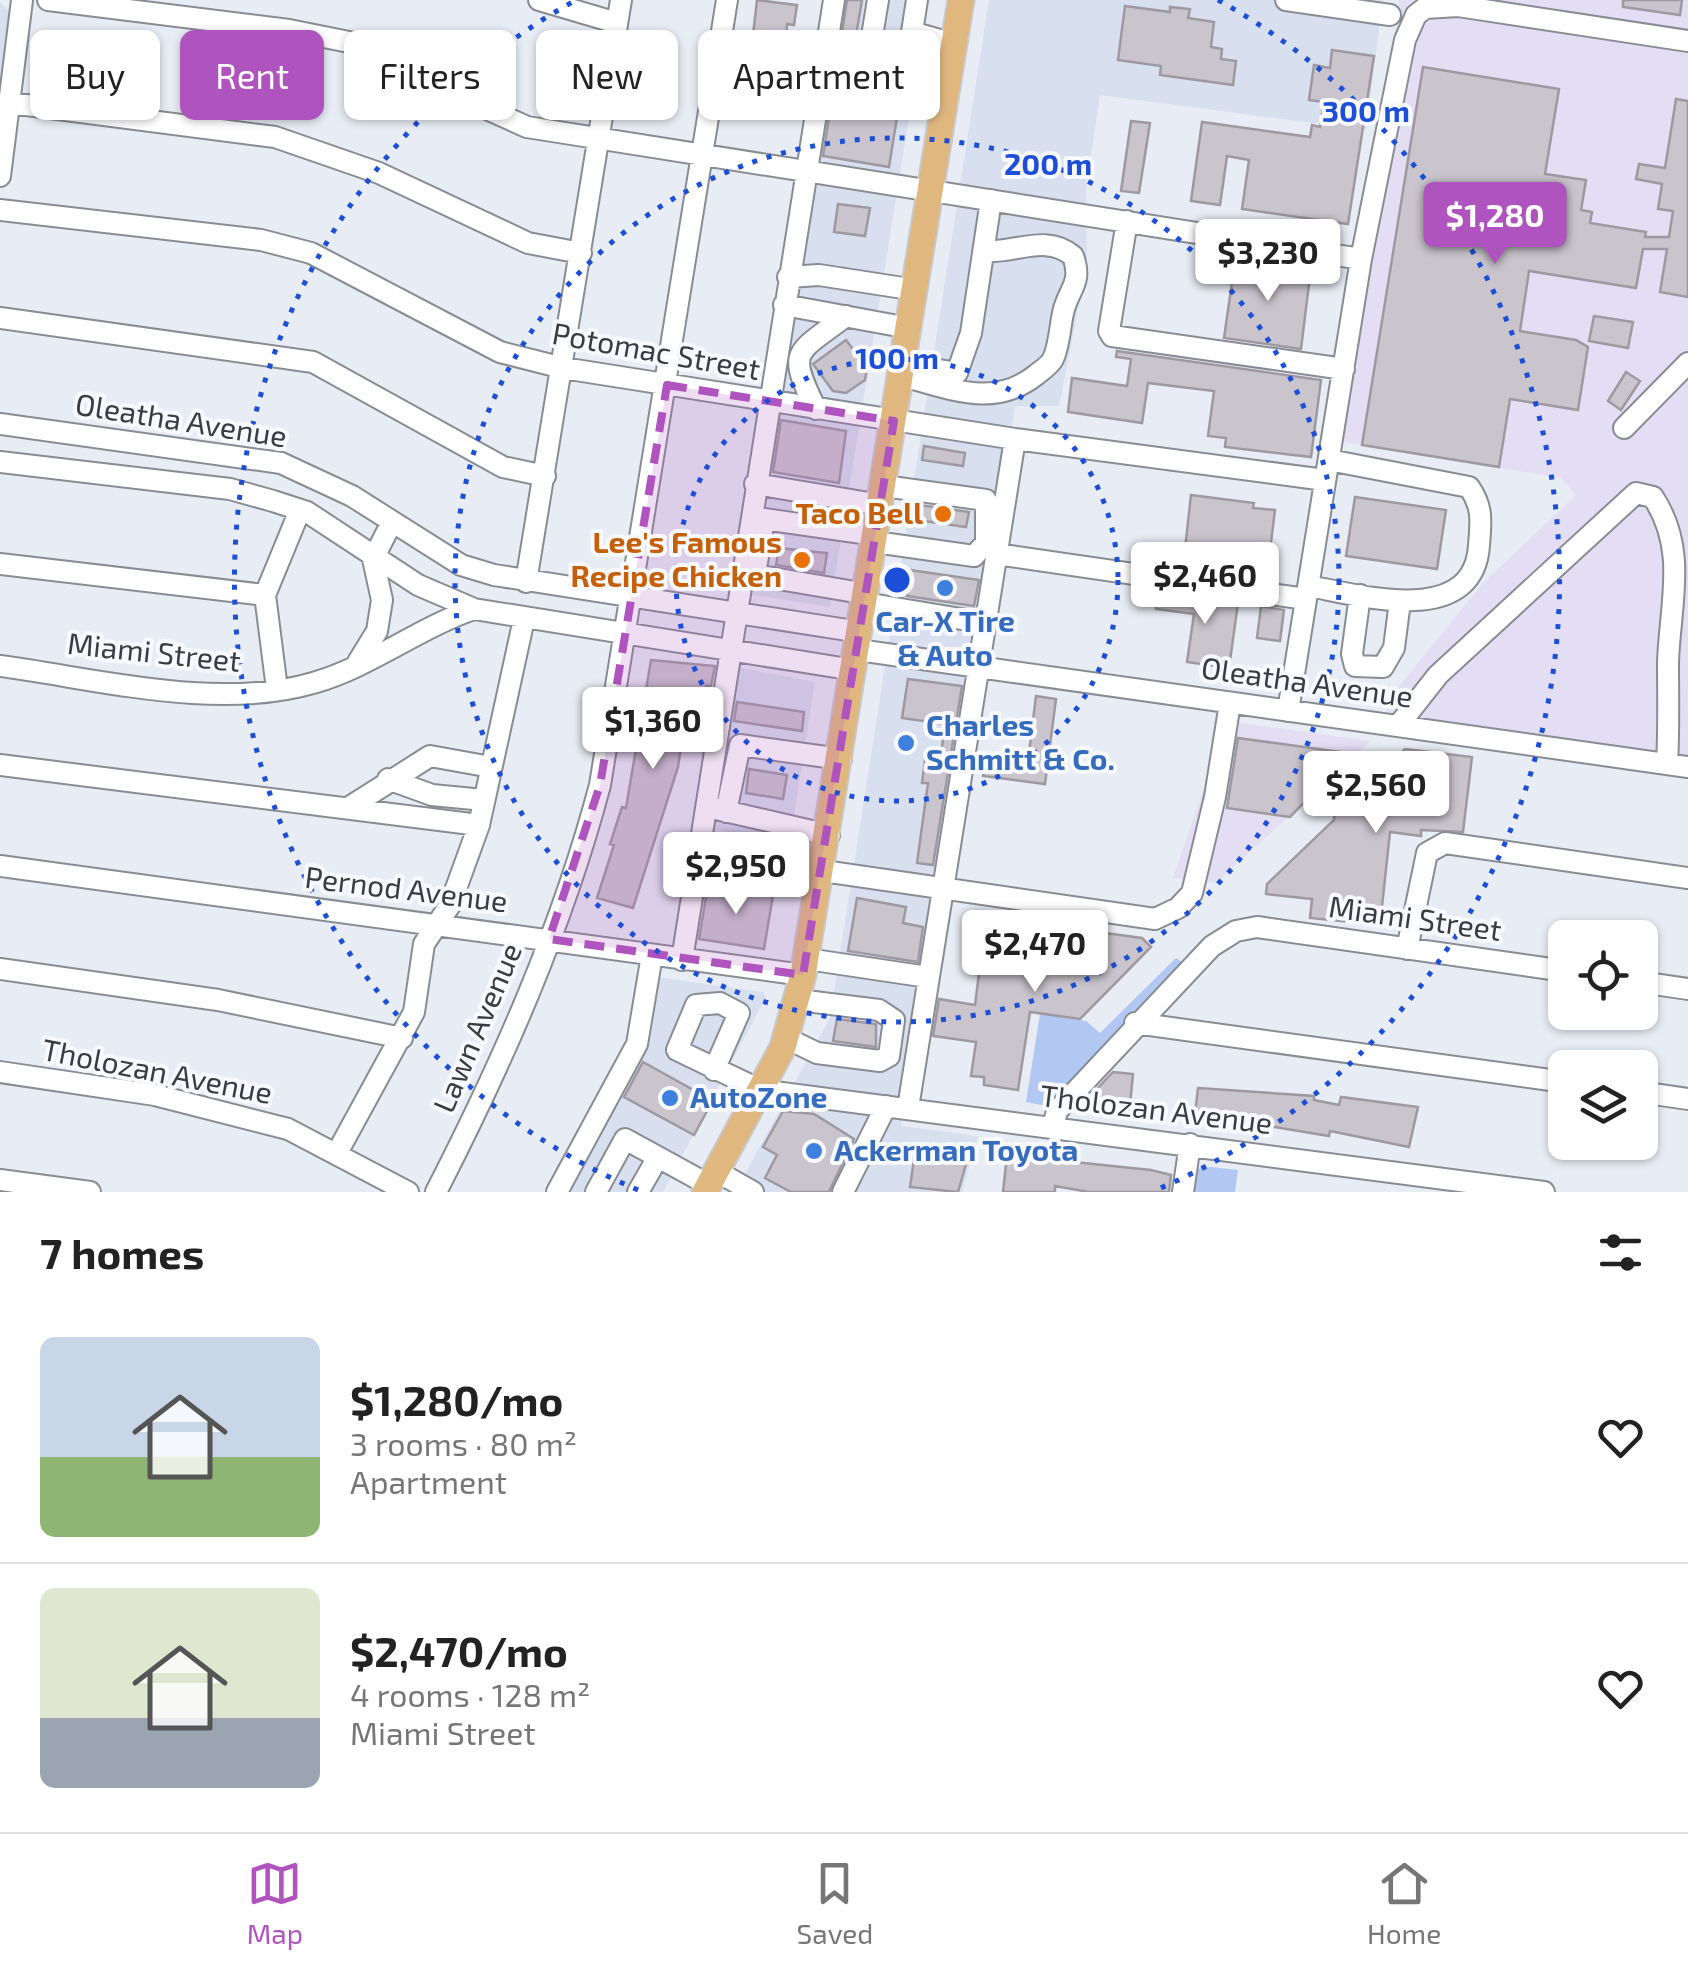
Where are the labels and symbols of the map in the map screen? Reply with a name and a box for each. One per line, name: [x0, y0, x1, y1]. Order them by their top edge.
text: 300 m: [1322, 92, 1410, 128]
text: 200 m: [1004, 145, 1092, 181]
pin: $1,280: [1414, 182, 1576, 267]
pin: $3,230: [1187, 219, 1349, 304]
street label: Potomac Street: [550, 314, 763, 386]
text: 100 m: [855, 339, 939, 375]
street label: Oleatha Avenue: [73, 385, 290, 453]
place label: Taco Bell: [795, 494, 923, 530]
marker: Taco Bell: [932, 503, 954, 525]
place label: Lee's Famous Recipe Chicken: [571, 523, 782, 593]
pin: $2,460: [1124, 542, 1286, 627]
marker: Lee's Famous Recipe Chicken: [791, 549, 813, 571]
centre of rings: [879, 562, 915, 598]
marker: Car-X Tire & Auto: [934, 577, 956, 599]
place label: Car-X Tire & Auto: [875, 602, 1015, 672]
street label: Miami Street: [66, 624, 243, 678]
street label: Oleatha Avenue: [1199, 648, 1415, 714]
pin: $1,360: [572, 687, 734, 772]
place label: Charles Schmitt & Co.: [926, 706, 1115, 776]
marker: Charles Schmitt & Co.: [895, 732, 917, 754]
pin: $2,560: [1295, 751, 1457, 836]
pin: $2,950: [655, 832, 817, 917]
street label: Pernod Avenue: [303, 858, 510, 918]
street label: Miami Street: [1327, 887, 1504, 947]
pin: $2,470: [954, 910, 1116, 995]
street label: Lawn Avenue: [424, 937, 528, 1117]
street label: Tholozan Avenue: [39, 1030, 275, 1110]
street label: Tholozan Avenue: [1038, 1076, 1274, 1140]
place label: AutoZone: [690, 1078, 827, 1114]
marker: AutoZone: [659, 1087, 681, 1109]
place label: Ackerman Toyota: [834, 1131, 1078, 1168]
marker: Ackerman Toyota: [803, 1140, 825, 1162]

